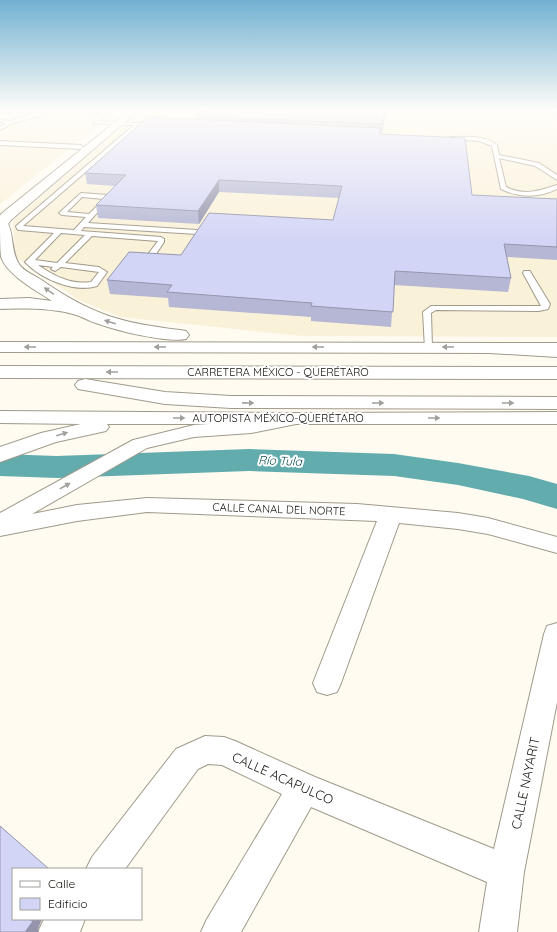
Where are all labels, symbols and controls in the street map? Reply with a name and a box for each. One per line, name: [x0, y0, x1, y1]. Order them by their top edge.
one-way arrow: [44, 287, 54, 295]
one-way arrow: [104, 319, 116, 325]
one-way arrow: [23, 344, 36, 350]
one-way arrow: [153, 344, 166, 350]
one-way arrow: [311, 344, 324, 350]
one-way arrow: [441, 344, 454, 350]
street label: CARRETERA MÉXICO - QUERÉTARO: [187, 365, 369, 379]
one-way arrow: [105, 369, 118, 375]
one-way arrow: [242, 399, 254, 406]
one-way arrow: [372, 400, 385, 406]
one-way arrow: [502, 400, 515, 406]
street label: AUTOPISTA MÉXICO-QUERÉTARO: [192, 411, 364, 425]
one-way arrow: [173, 415, 186, 421]
one-way arrow: [428, 415, 441, 421]
one-way arrow: [56, 431, 68, 437]
water label: Río Tula: [258, 452, 303, 469]
one-way arrow: [59, 482, 71, 489]
street label: CALLE CANAL DEL NORTE: [212, 500, 346, 518]
street label: CALLE NAYARIT: [507, 735, 543, 831]
street label: CALLE ACAPULCO: [230, 748, 336, 808]
legend: [12, 868, 142, 920]
text: Calle: [48, 876, 76, 891]
text: Edificio: [48, 896, 88, 911]

